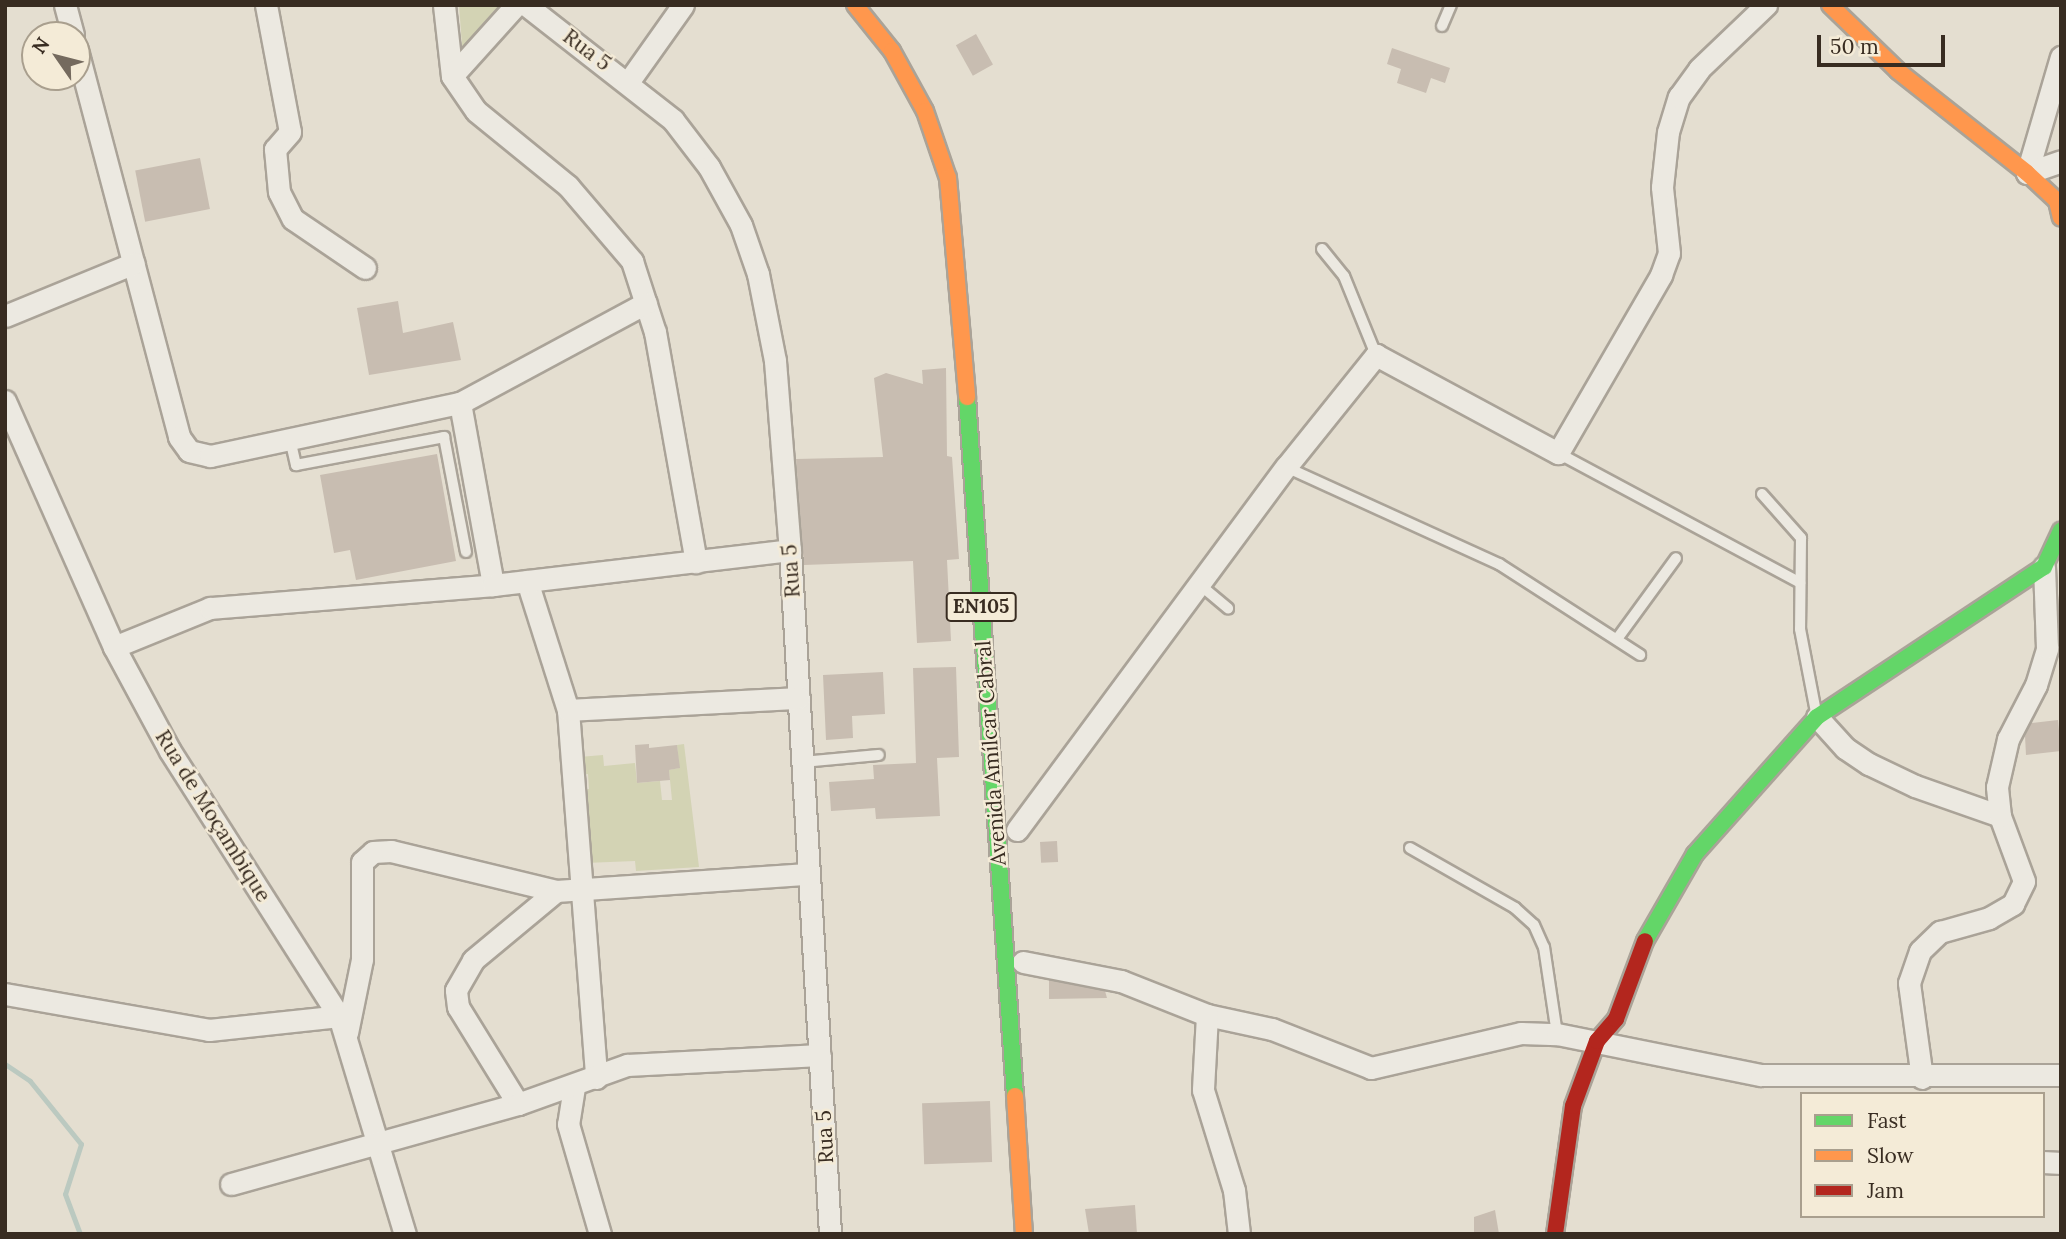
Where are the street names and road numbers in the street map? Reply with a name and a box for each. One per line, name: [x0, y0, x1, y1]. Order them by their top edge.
street label: Rua 5: [558, 24, 616, 76]
street label: Rua 5: [777, 543, 805, 599]
road number: EN105: [944, 592, 1018, 622]
street label: Avenida Amílcar Cabral: [971, 640, 1011, 866]
street label: Rua de Moçambique: [150, 725, 276, 907]
street label: Rua 5: [811, 1110, 839, 1164]

